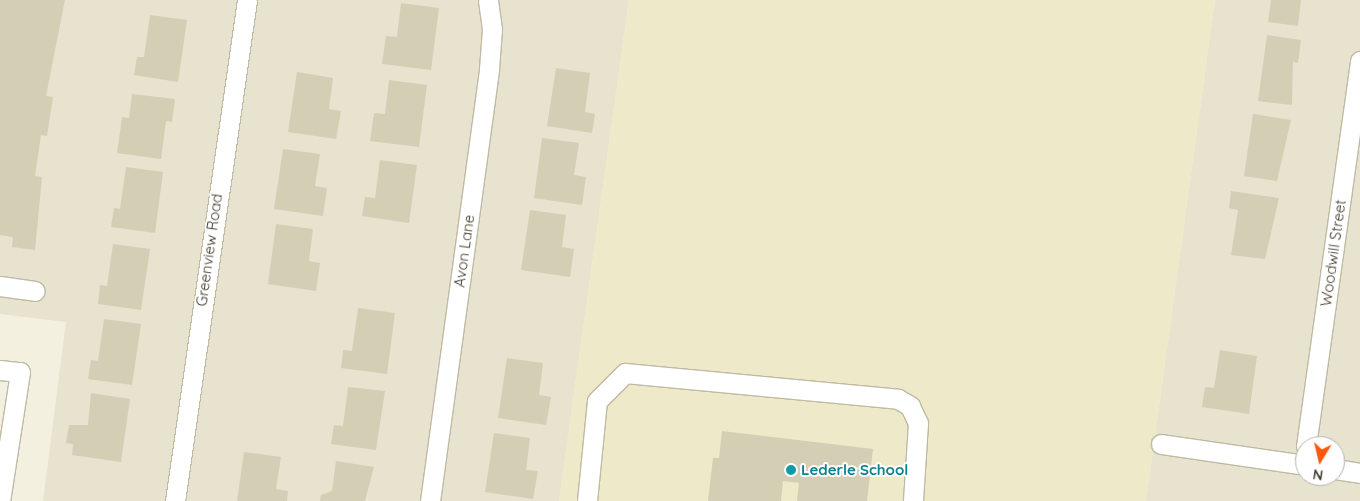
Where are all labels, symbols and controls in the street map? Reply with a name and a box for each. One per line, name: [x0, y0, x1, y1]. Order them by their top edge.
street label: Greenview Road: [192, 192, 226, 308]
street label: Woodwill Street: [1317, 198, 1349, 308]
street label: Avon Lane: [450, 214, 478, 288]
north arrow: [1295, 436, 1345, 486]
place label: Lederle School: [801, 461, 908, 479]
marker: Lederle School: [785, 464, 797, 476]
text: N: [1311, 465, 1324, 485]

